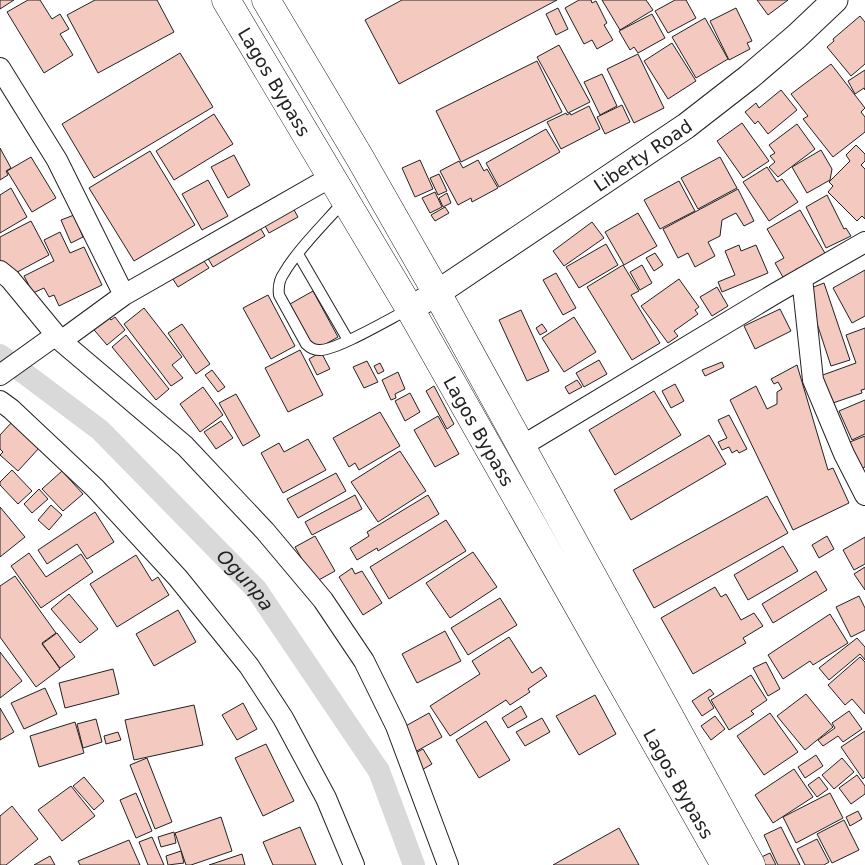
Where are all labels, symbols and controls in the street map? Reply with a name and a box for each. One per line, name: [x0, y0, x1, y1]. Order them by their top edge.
street label: Lagos Bypass: [234, 23, 315, 140]
street label: Liberty Road: [590, 115, 696, 195]
street label: Lagos Bypass: [440, 372, 519, 490]
water label: Ogunpa: [212, 545, 278, 615]
street label: Lagos Bypass: [639, 725, 718, 842]

